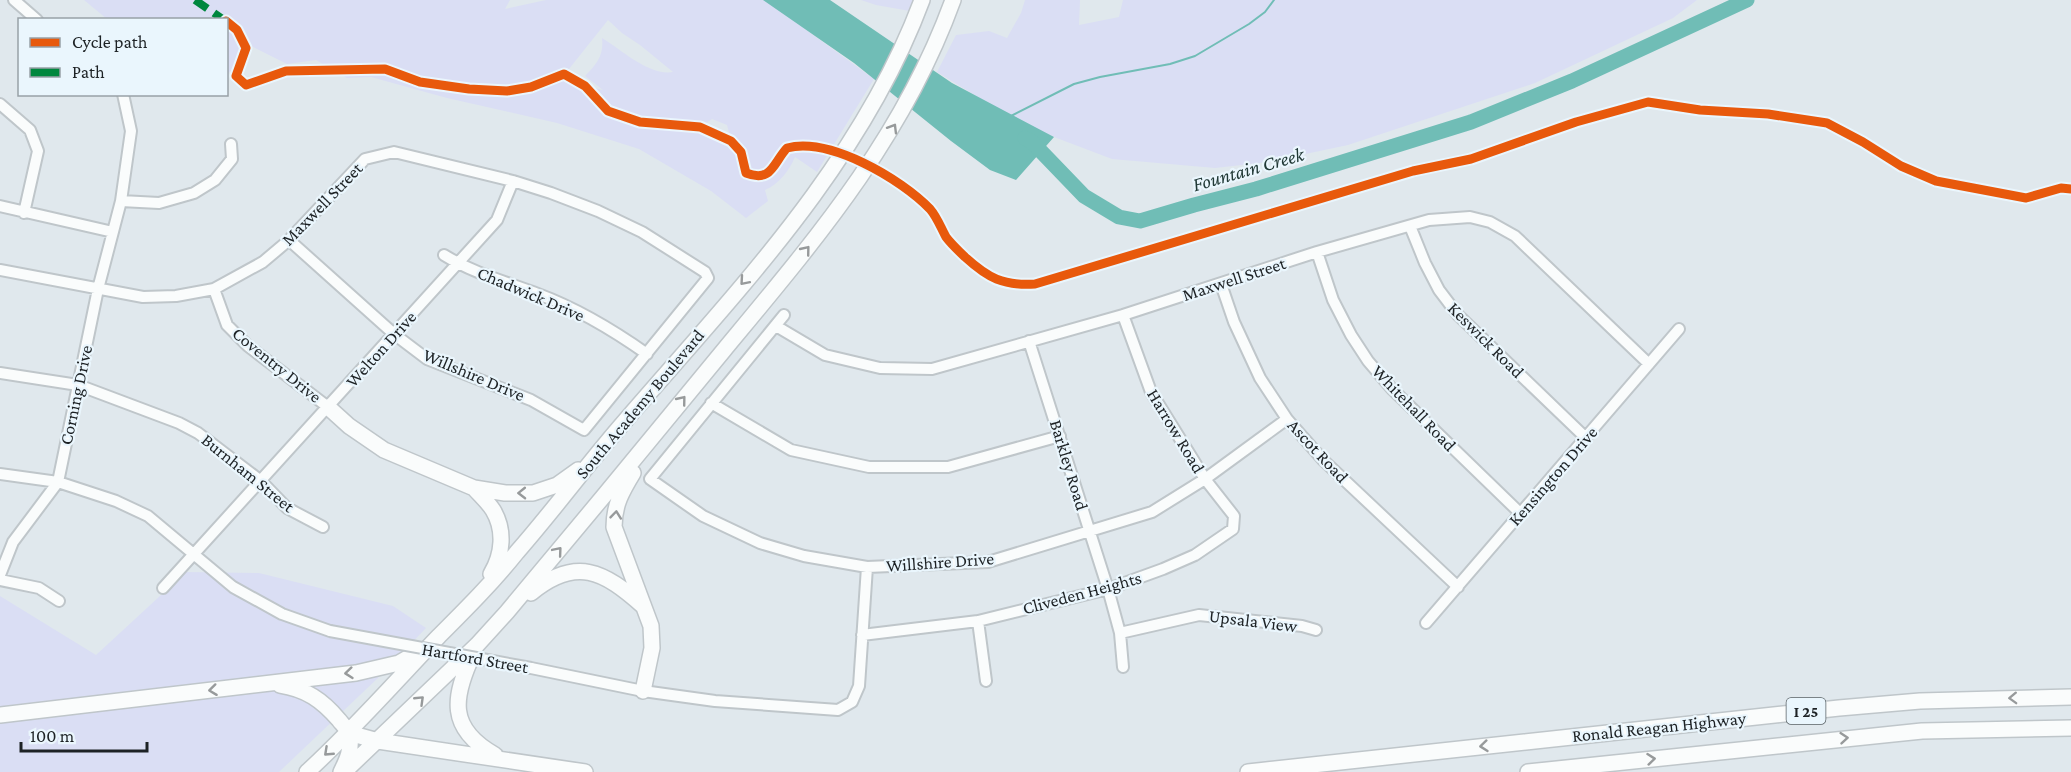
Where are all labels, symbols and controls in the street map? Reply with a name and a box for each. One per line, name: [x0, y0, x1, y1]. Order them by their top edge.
legend: [18, 18, 228, 96]
text: Cycle path: [72, 32, 148, 52]
text: Path: [72, 62, 105, 82]
one-way arrow: [885, 124, 897, 134]
water label: Fountain Creek: [1190, 142, 1307, 195]
street label: Maxwell Street: [277, 158, 367, 250]
one-way arrow: [799, 246, 810, 257]
street label: Maxwell Street: [1180, 253, 1289, 305]
street label: Chadwick Drive: [474, 262, 588, 326]
one-way arrow: [740, 274, 751, 285]
street label: Keswick Road: [1444, 298, 1528, 382]
street label: Welton Drive: [342, 307, 420, 391]
street label: Coventry Drive: [229, 323, 325, 407]
street label: South Academy Boulevard: [572, 325, 709, 483]
street label: Corning Drive: [56, 343, 96, 447]
street label: Willshire Drive: [420, 345, 528, 405]
street label: Whitehall Road: [1368, 361, 1460, 456]
street label: Harrow Road: [1143, 385, 1209, 477]
one-way arrow: [675, 396, 686, 407]
street label: Ascot Road: [1284, 415, 1353, 487]
street label: Barkley Road: [1046, 417, 1092, 513]
street label: Kensington Drive: [1505, 422, 1602, 530]
street label: Burnham Street: [198, 430, 299, 517]
one-way arrow: [518, 487, 527, 499]
one-way arrow: [609, 510, 621, 519]
one-way arrow: [551, 547, 562, 558]
street label: Willshire Drive: [885, 548, 995, 576]
street label: Cliveden Heights: [1020, 568, 1144, 618]
street label: Upsala View: [1208, 606, 1299, 636]
street label: Hartford Street: [420, 639, 531, 677]
one-way arrow: [344, 666, 353, 679]
one-way arrow: [208, 684, 217, 696]
one-way arrow: [2008, 692, 2017, 705]
one-way arrow: [413, 697, 424, 708]
road number: I 25: [1786, 698, 1826, 724]
street label: Ronald Reagan Highway: [1571, 708, 1748, 746]
scale bar: [21, 715, 147, 753]
text: 100 m: [30, 726, 75, 746]
one-way arrow: [1840, 732, 1849, 745]
one-way arrow: [1479, 739, 1488, 752]
one-way arrow: [325, 745, 335, 756]
one-way arrow: [1646, 753, 1655, 766]

